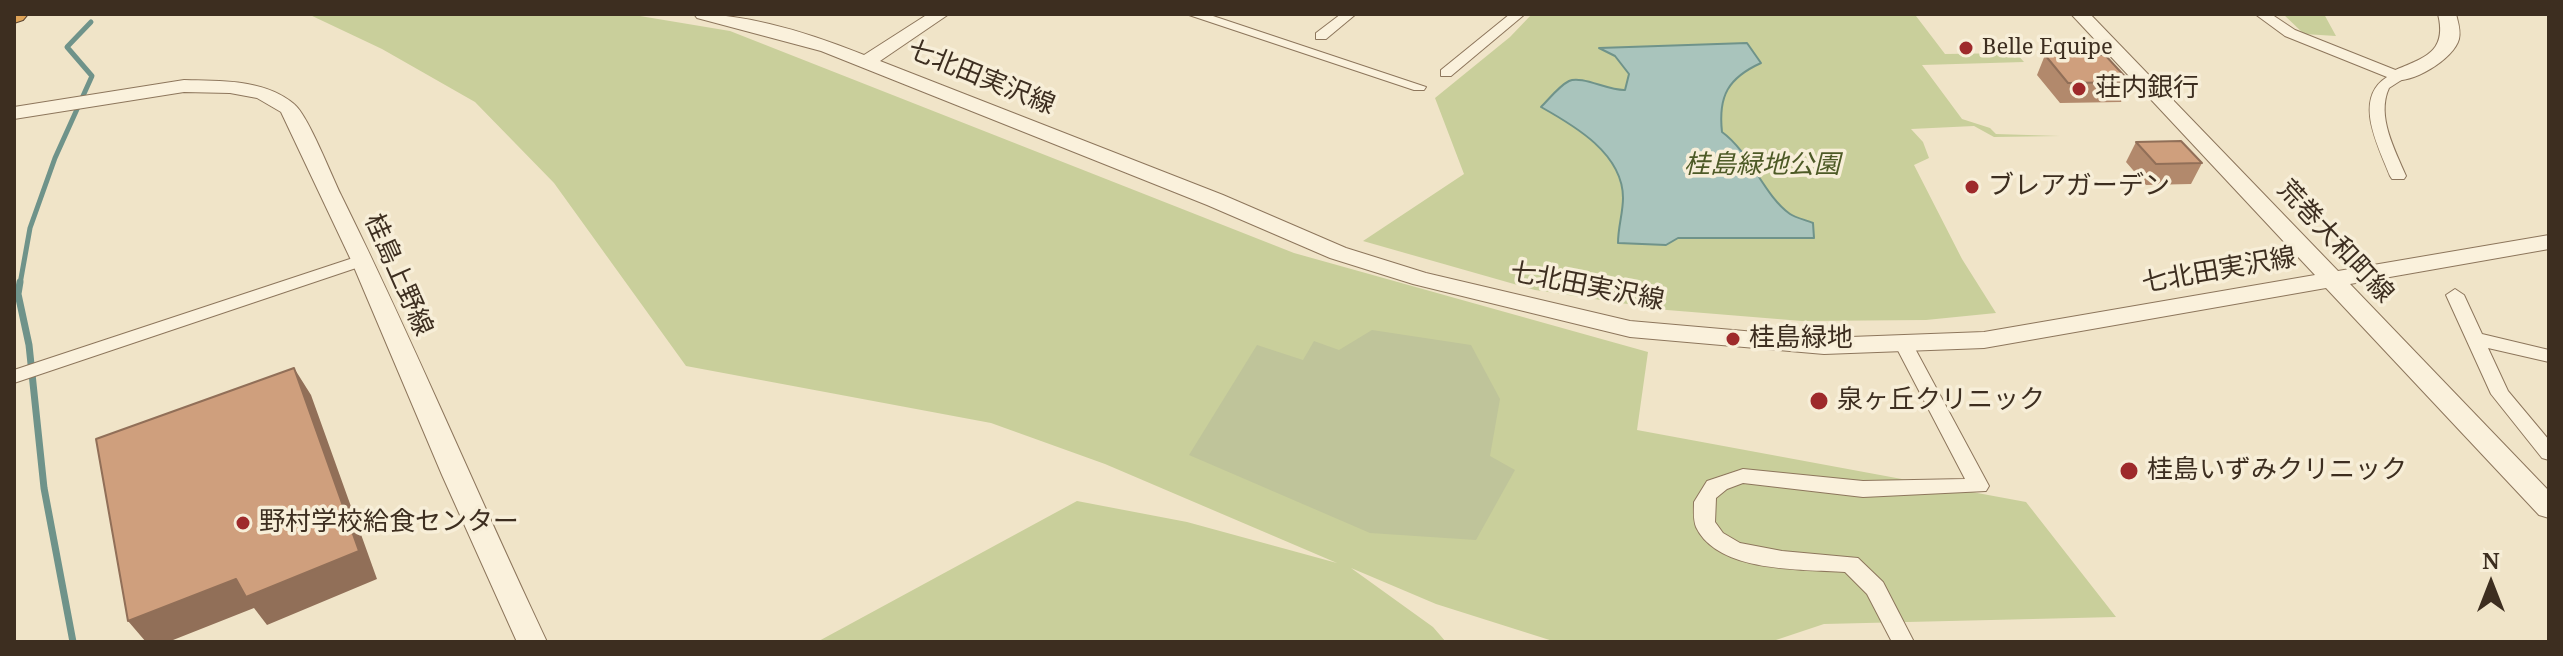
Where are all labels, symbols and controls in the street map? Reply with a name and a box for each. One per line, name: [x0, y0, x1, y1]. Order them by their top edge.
street label: 七北田実沢線: [903, 34, 1059, 122]
place label: Belle Equipe: [1982, 35, 2113, 61]
marker: Belle Equipe: [1957, 39, 1975, 57]
place label: 荘内銀行: [2095, 73, 2199, 105]
marker: 荘内銀行: [2070, 80, 2088, 98]
park label: 桂島緑地公園: [1684, 150, 1840, 182]
place label: ブレアガーデン: [1988, 171, 2170, 203]
street label: 荒巻大和町線: [2270, 174, 2400, 310]
marker: ブレアガーデン: [1963, 178, 1981, 196]
street label: 桂島上野線: [357, 209, 439, 341]
street label: 七北田実沢線: [2139, 242, 2299, 300]
street label: 七北田実沢線: [1507, 257, 1667, 317]
place label: 桂島緑地: [1749, 323, 1853, 355]
marker: 桂島緑地: [1724, 330, 1742, 348]
place label: 泉ヶ丘クリニック: [1837, 385, 2045, 417]
marker: 泉ヶ丘クリニック: [1808, 390, 1830, 412]
place label: 桂島いずみクリニック: [2147, 455, 2407, 487]
marker: 桂島いずみクリニック: [2118, 460, 2140, 482]
place label: 野村学校給食センター: [259, 507, 519, 539]
marker: 野村学校給食センター: [234, 514, 252, 532]
north arrow: [2451, 544, 2531, 624]
text: N: [2482, 545, 2500, 575]

